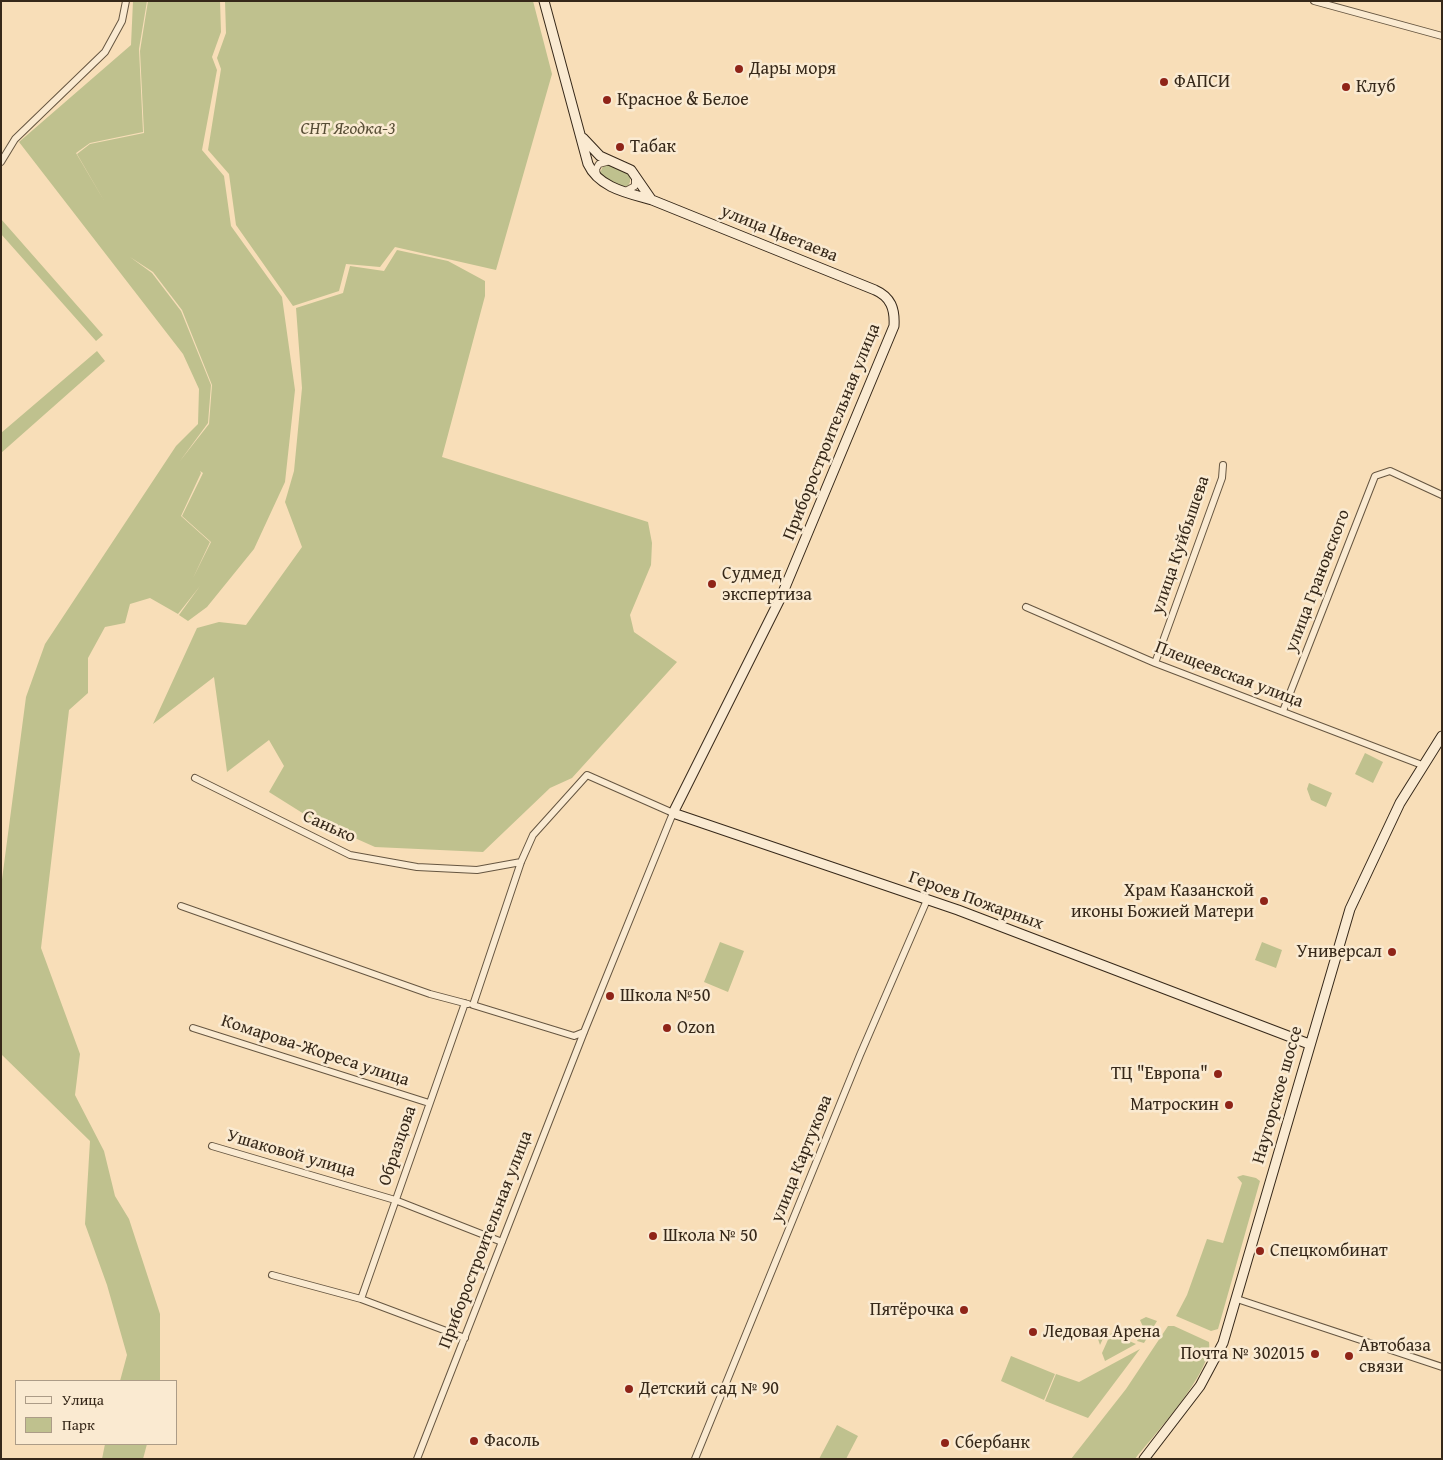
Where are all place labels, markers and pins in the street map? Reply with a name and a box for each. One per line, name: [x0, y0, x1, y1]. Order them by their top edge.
place label: Дары моря: [749, 58, 836, 80]
marker: Дары моря: [733, 63, 745, 75]
place label: ФАПСИ: [1174, 71, 1230, 93]
marker: ФАПСИ: [1158, 76, 1170, 88]
place label: Клуб: [1356, 76, 1395, 98]
marker: Клуб: [1340, 81, 1352, 93]
place label: Красное & Белое: [617, 89, 749, 111]
marker: Красное & Белое: [601, 94, 613, 106]
place label: Табак: [630, 136, 676, 158]
marker: Табак: [614, 141, 626, 153]
place label: Судмед экспертиза: [722, 563, 812, 606]
marker: Судмед экспертиза: [706, 578, 718, 590]
place label: Храм Казанской иконы Божией Матери: [1071, 880, 1254, 922]
marker: Храм Казанской иконы Божией Матери: [1258, 895, 1270, 907]
place label: Универсал: [1296, 941, 1382, 963]
marker: Универсал: [1386, 946, 1398, 958]
place label: Школа №50: [620, 985, 710, 1007]
marker: Школа №50: [604, 990, 616, 1002]
place label: Ozon: [677, 1017, 715, 1039]
marker: Ozon: [661, 1022, 673, 1034]
place label: ТЦ "Европа": [1111, 1063, 1208, 1085]
marker: ТЦ "Европа": [1212, 1068, 1224, 1080]
place label: Матроскин: [1130, 1094, 1219, 1116]
marker: Матроскин: [1223, 1099, 1235, 1111]
place label: Школа № 50: [663, 1225, 757, 1247]
marker: Школа № 50: [647, 1230, 659, 1242]
place label: Спецкомбинат: [1270, 1240, 1388, 1262]
marker: Спецкомбинат: [1254, 1245, 1266, 1257]
place label: Пятёрочка: [870, 1299, 954, 1321]
marker: Пятёрочка: [958, 1304, 970, 1316]
place label: Ледовая Арена: [1043, 1321, 1160, 1343]
marker: Ледовая Арена: [1027, 1326, 1039, 1338]
place label: Автобаза связи: [1359, 1335, 1431, 1378]
place label: Почта № 302015: [1180, 1343, 1305, 1365]
marker: Почта № 302015: [1309, 1348, 1321, 1360]
marker: Автобаза связи: [1343, 1350, 1355, 1362]
place label: Детский сад № 90: [639, 1378, 779, 1400]
marker: Детский сад № 90: [623, 1383, 635, 1395]
place label: Фасоль: [484, 1430, 540, 1452]
place label: Сбербанк: [955, 1432, 1030, 1454]
marker: Фасоль: [468, 1435, 480, 1447]
marker: Сбербанк: [939, 1437, 951, 1449]

